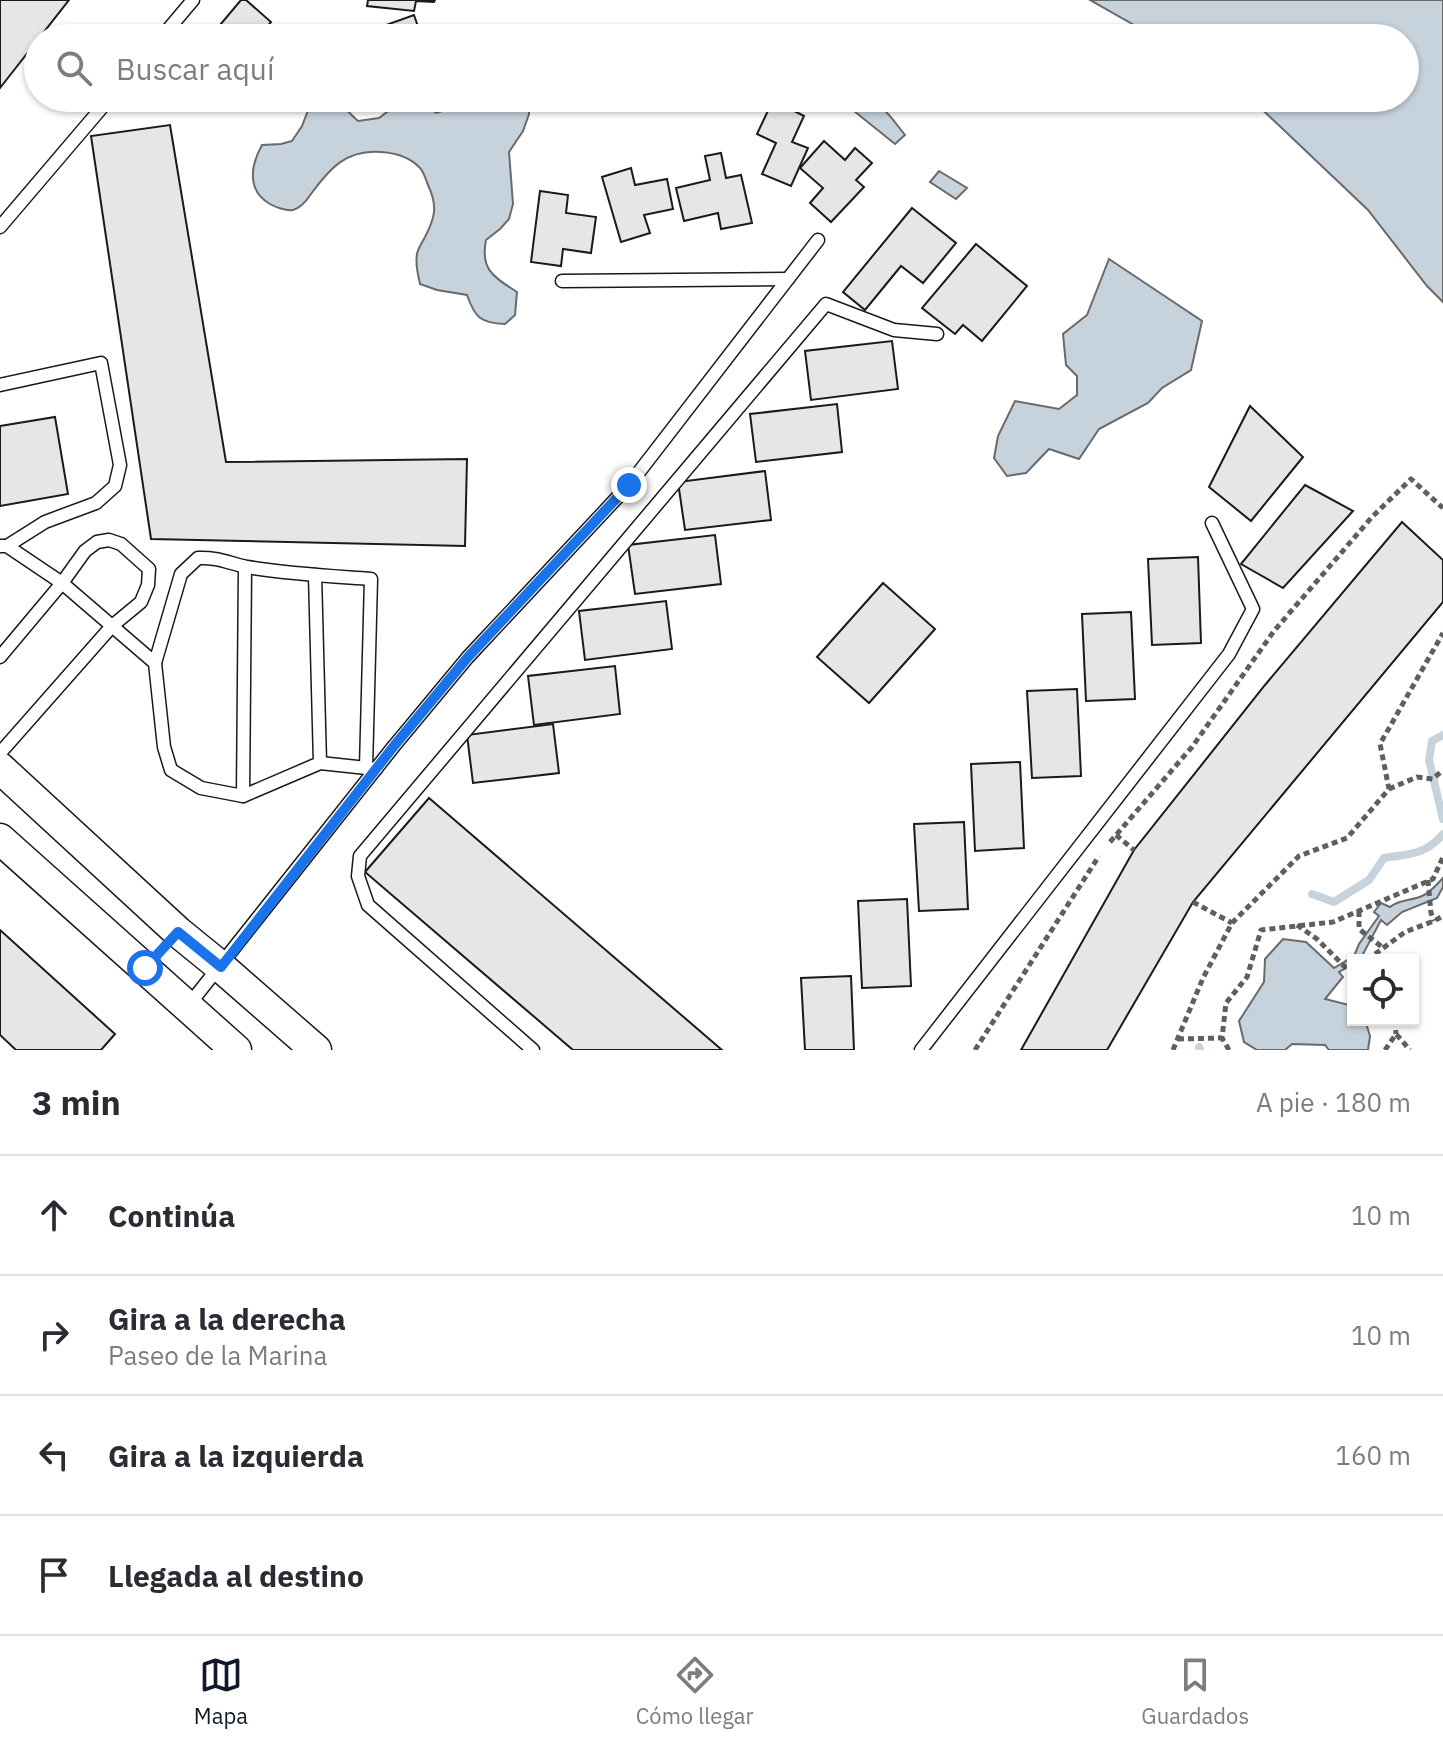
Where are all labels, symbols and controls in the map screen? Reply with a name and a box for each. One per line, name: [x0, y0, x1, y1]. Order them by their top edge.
search box: [24, 24, 1419, 112]
icon: search: [52, 46, 96, 90]
text: Buscar aquí: [116, 49, 274, 88]
route end: [611, 467, 647, 503]
route start: [127, 950, 163, 986]
map controls: [1347, 954, 1419, 1026]
button: locate: [1347, 954, 1419, 1026]
text: 3 min: [32, 1080, 121, 1124]
text: A pie · 180 m: [1256, 1085, 1411, 1119]
icon: ahead: [32, 1193, 76, 1237]
text: Continúa: [108, 1196, 235, 1235]
text: 10 m: [1351, 1198, 1411, 1232]
text: Gira a la derecha: [108, 1299, 346, 1338]
icon: right: [32, 1313, 76, 1357]
text: 10 m: [1351, 1318, 1411, 1352]
text: Paseo de la Marina: [108, 1338, 327, 1372]
icon: left: [32, 1433, 76, 1477]
text: Gira a la izquierda: [108, 1436, 364, 1475]
text: 160 m: [1335, 1438, 1411, 1472]
icon: arrive: [32, 1553, 76, 1597]
text: Llegada al destino: [108, 1556, 364, 1595]
tab: Mapa: [194, 1653, 248, 1730]
tab: Cómo llegar: [636, 1653, 754, 1730]
tab: Guardados: [1141, 1653, 1249, 1730]

